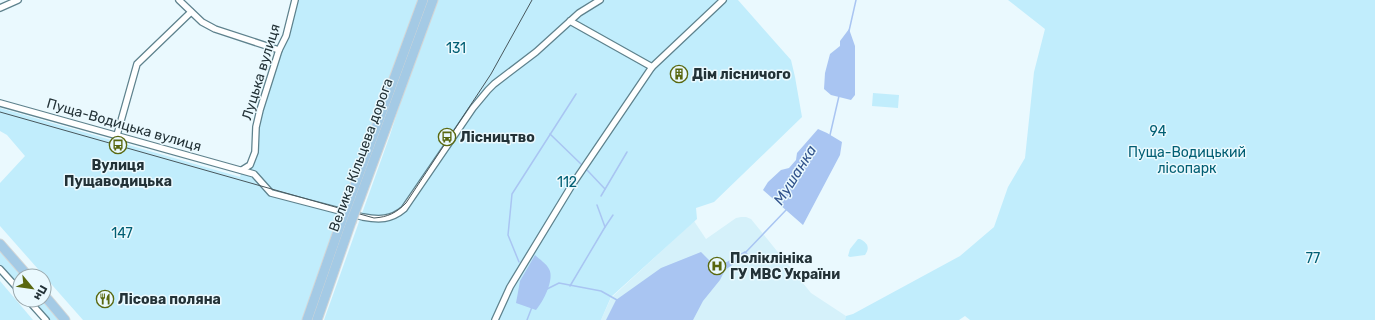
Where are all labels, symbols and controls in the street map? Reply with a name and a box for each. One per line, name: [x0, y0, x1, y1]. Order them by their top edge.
street label: Луцька вулиця: [238, 22, 284, 122]
park label: 131: [446, 40, 466, 57]
building icon: Дім лісничого: [669, 64, 689, 84]
place label: Дім лісничого: [692, 66, 791, 83]
street label: Велика Кільцева дорога: [325, 76, 397, 234]
street label: Пуща-Водицька вулиця: [45, 95, 203, 155]
park label: 94: [1150, 123, 1167, 140]
bus stop icon: Лісництво: [437, 127, 457, 147]
place label: Лісництво: [460, 129, 535, 146]
bus stop icon: Вулиця Пущаводицька: [108, 135, 128, 155]
water label: Мушанка: [770, 142, 820, 208]
park label: Пуща-Водицький лісопарк: [1128, 144, 1246, 177]
place label: Вулиця Пущаводицька: [64, 157, 172, 190]
park label: 112: [557, 174, 577, 191]
park label: 147: [111, 225, 133, 242]
place label: Поліклініка ГУ МВС України: [730, 250, 840, 283]
park label: 77: [1306, 250, 1320, 267]
hospital icon: Поліклініка ГУ МВС України: [707, 256, 727, 276]
north arrow: [12, 268, 52, 308]
text: Пн: [31, 283, 50, 302]
restaurant icon: Лісова поляна: [95, 289, 115, 309]
place label: Лісова поляна: [118, 291, 221, 308]

